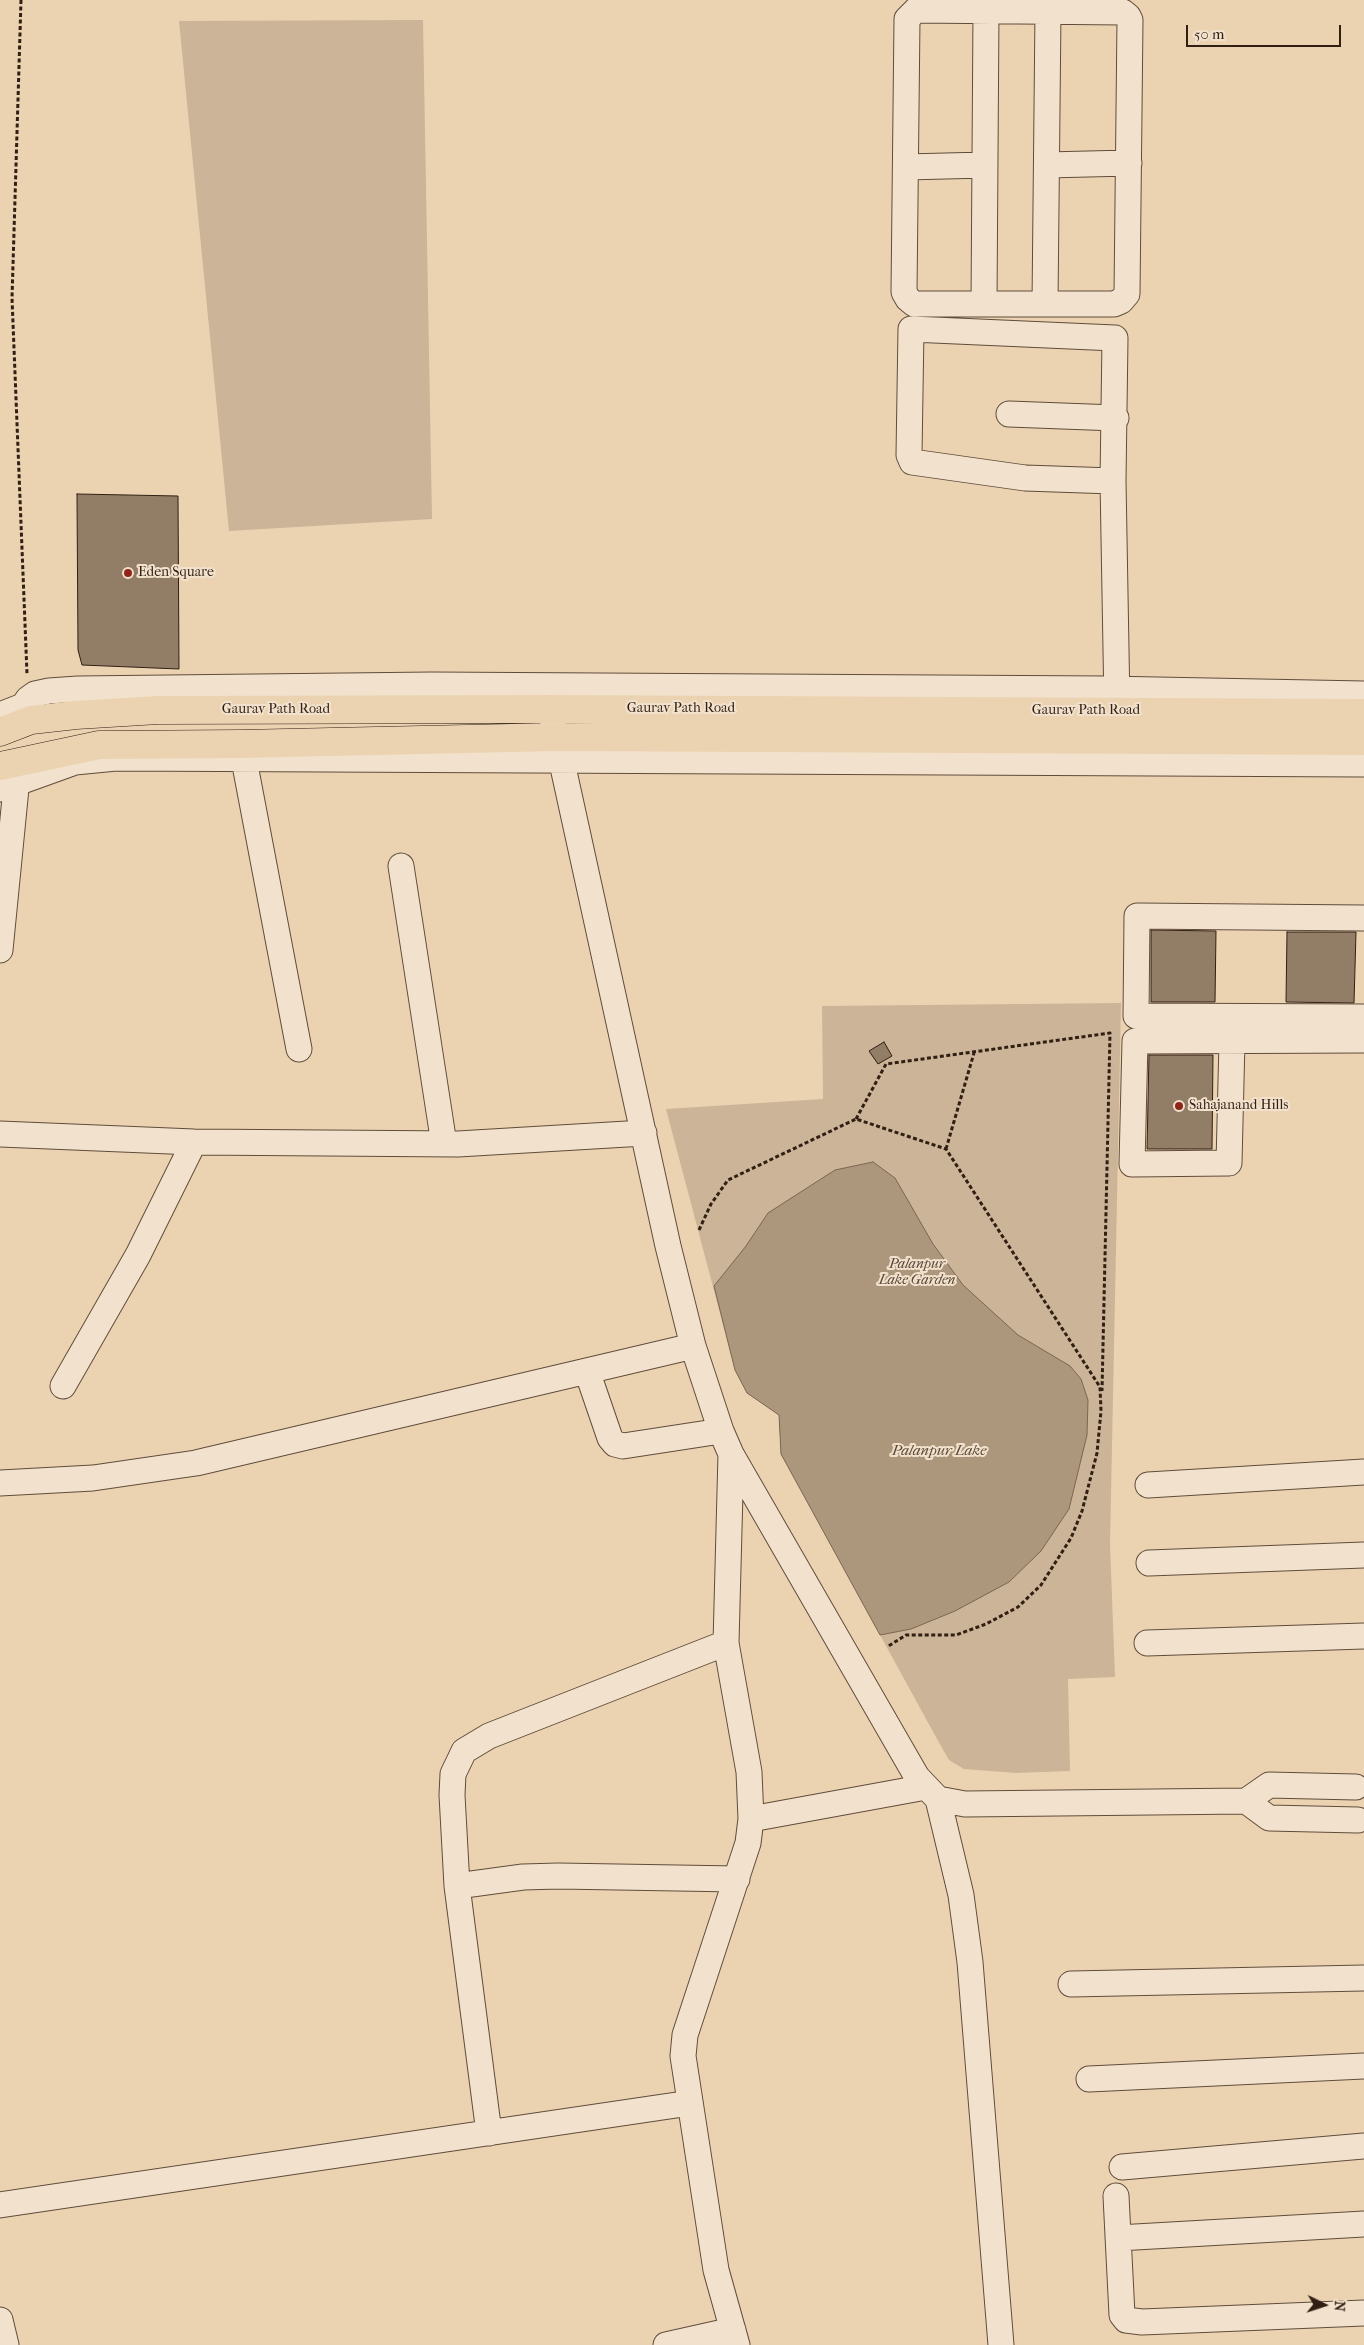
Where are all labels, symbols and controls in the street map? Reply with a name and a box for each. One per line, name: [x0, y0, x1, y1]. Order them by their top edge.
scale bar: [1189, 15, 1344, 47]
text: 50 m: [1194, 25, 1224, 43]
place label: Eden Square: [138, 565, 214, 581]
marker: Eden Square: [122, 567, 134, 579]
street label: Gaurav Path Road: [627, 701, 735, 717]
street label: Gaurav Path Road: [222, 702, 330, 718]
street label: Gaurav Path Road: [1032, 703, 1140, 719]
place label: Sahajanand Hills: [1189, 1098, 1289, 1114]
marker: Sahajanand Hills: [1173, 1100, 1185, 1112]
park label: Palanpur Lake Garden: [879, 1257, 955, 1290]
water label: Palanpur Lake: [892, 1442, 986, 1460]
north arrow: [1299, 2280, 1349, 2330]
text: N: [1331, 2300, 1348, 2312]

